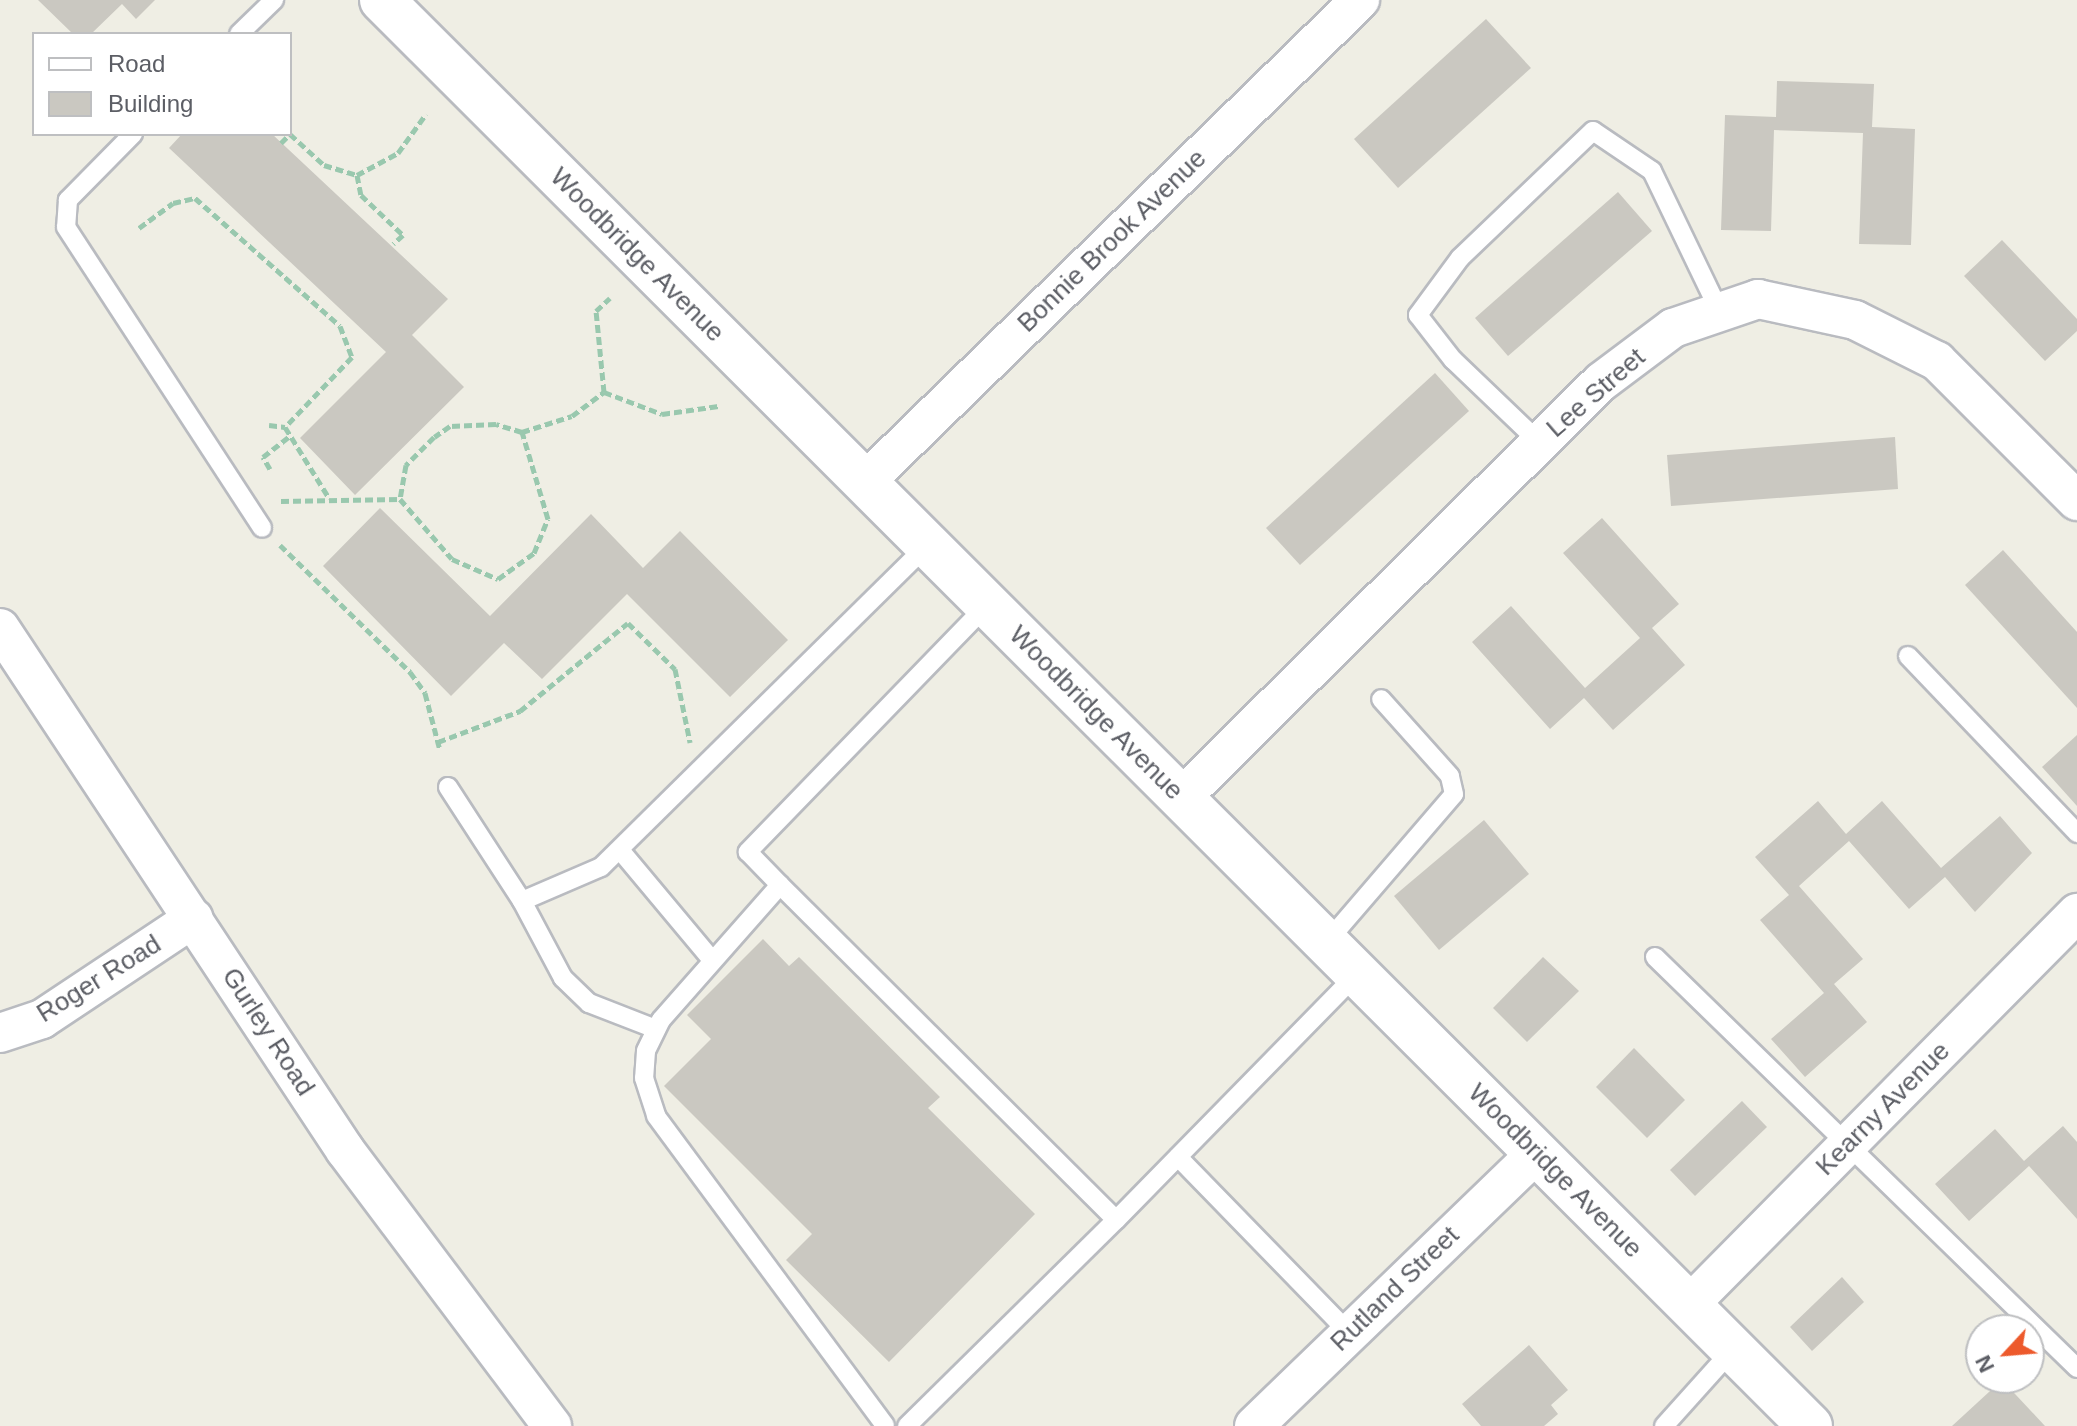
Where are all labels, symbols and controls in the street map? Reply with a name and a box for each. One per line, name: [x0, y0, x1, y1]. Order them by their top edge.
legend: [32, 32, 292, 136]
text: Road: [108, 50, 165, 77]
text: Building: [108, 90, 193, 117]
street label: Bonnie Brook Avenue: [1011, 143, 1213, 339]
street label: Woodbridge Avenue: [543, 161, 731, 349]
street label: Lee Street: [1540, 342, 1652, 444]
street label: Woodbridge Avenue: [1002, 619, 1190, 807]
street label: Roger Road: [31, 929, 167, 1029]
street label: Gurley Road: [215, 962, 321, 1102]
street label: Kearny Avenue: [1809, 1035, 1957, 1183]
street label: Woodbridge Avenue: [1461, 1077, 1649, 1265]
street label: Rutland Street: [1324, 1220, 1466, 1358]
north arrow: [1965, 1314, 2045, 1394]
text: N: [1970, 1351, 1999, 1376]

